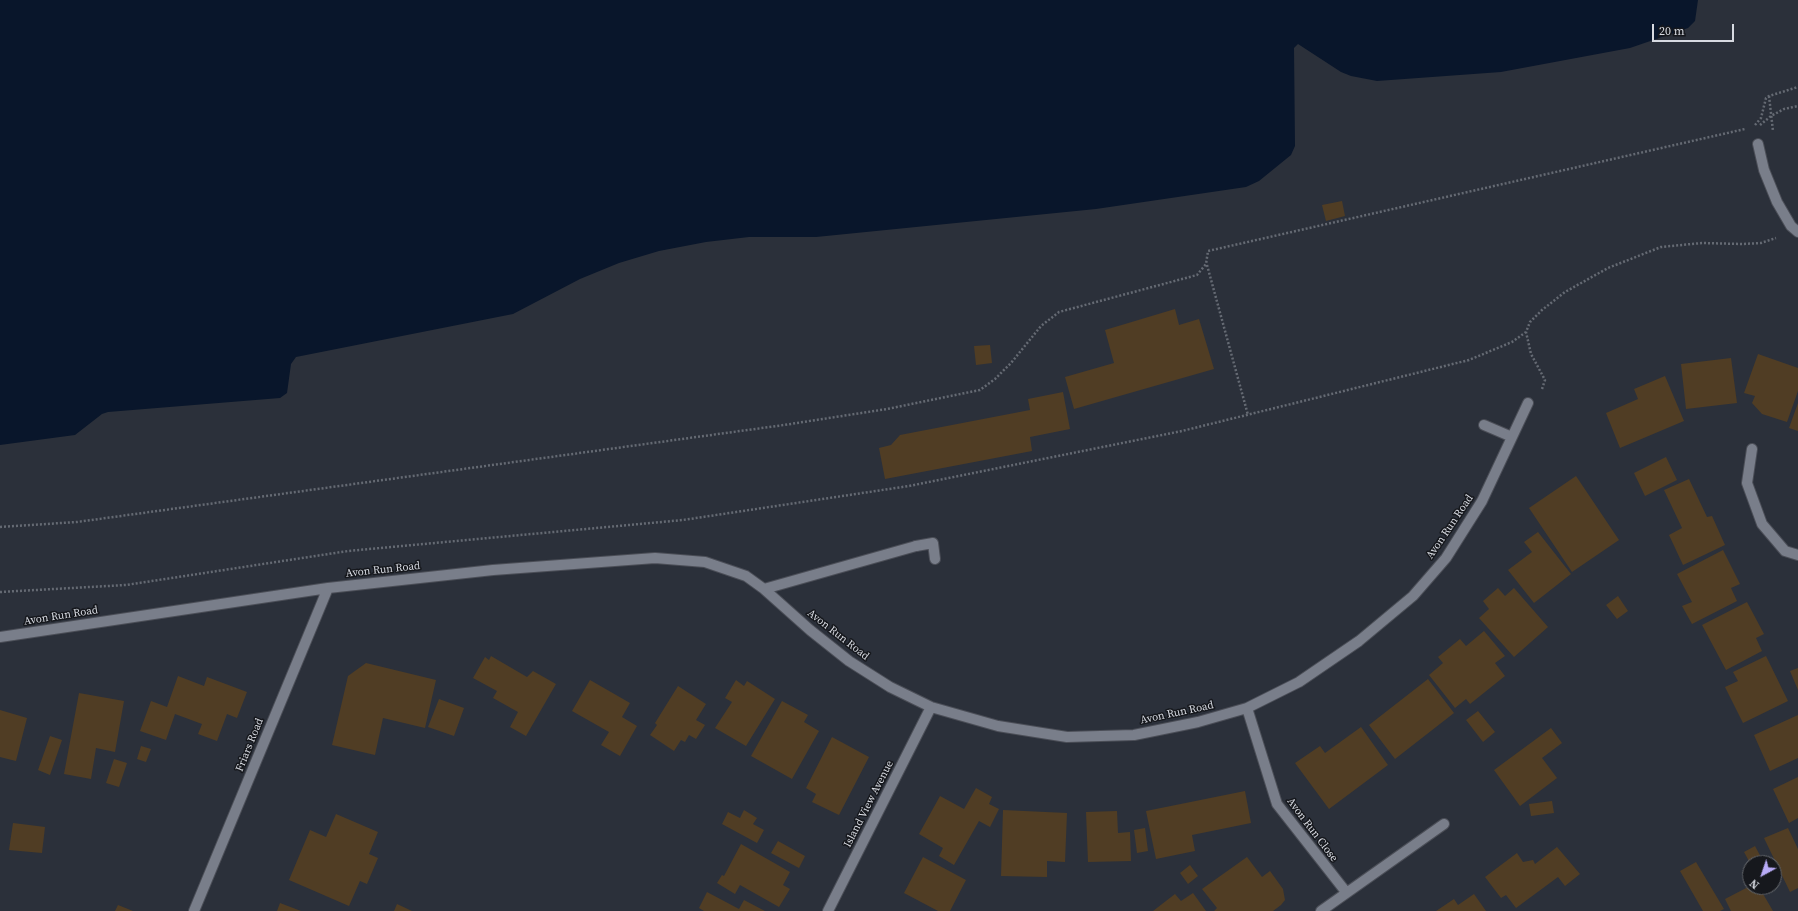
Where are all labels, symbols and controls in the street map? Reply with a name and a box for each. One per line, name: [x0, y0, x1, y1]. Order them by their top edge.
scale bar: [1654, 16, 1736, 42]
text: 20 m: [1659, 23, 1685, 39]
street label: Avon Run Road: [1424, 492, 1476, 562]
street label: Avon Run Road: [345, 560, 421, 580]
street label: Avon Run Road: [23, 604, 99, 628]
street label: Avon Run Road: [804, 607, 872, 663]
street label: Avon Run Road: [1139, 699, 1215, 727]
street label: Friars Road: [233, 716, 267, 774]
street label: Island View Avenue: [841, 758, 897, 850]
street label: Avon Run Close: [1284, 795, 1340, 865]
north arrow: [1742, 855, 1782, 895]
text: N: [1747, 875, 1763, 892]

